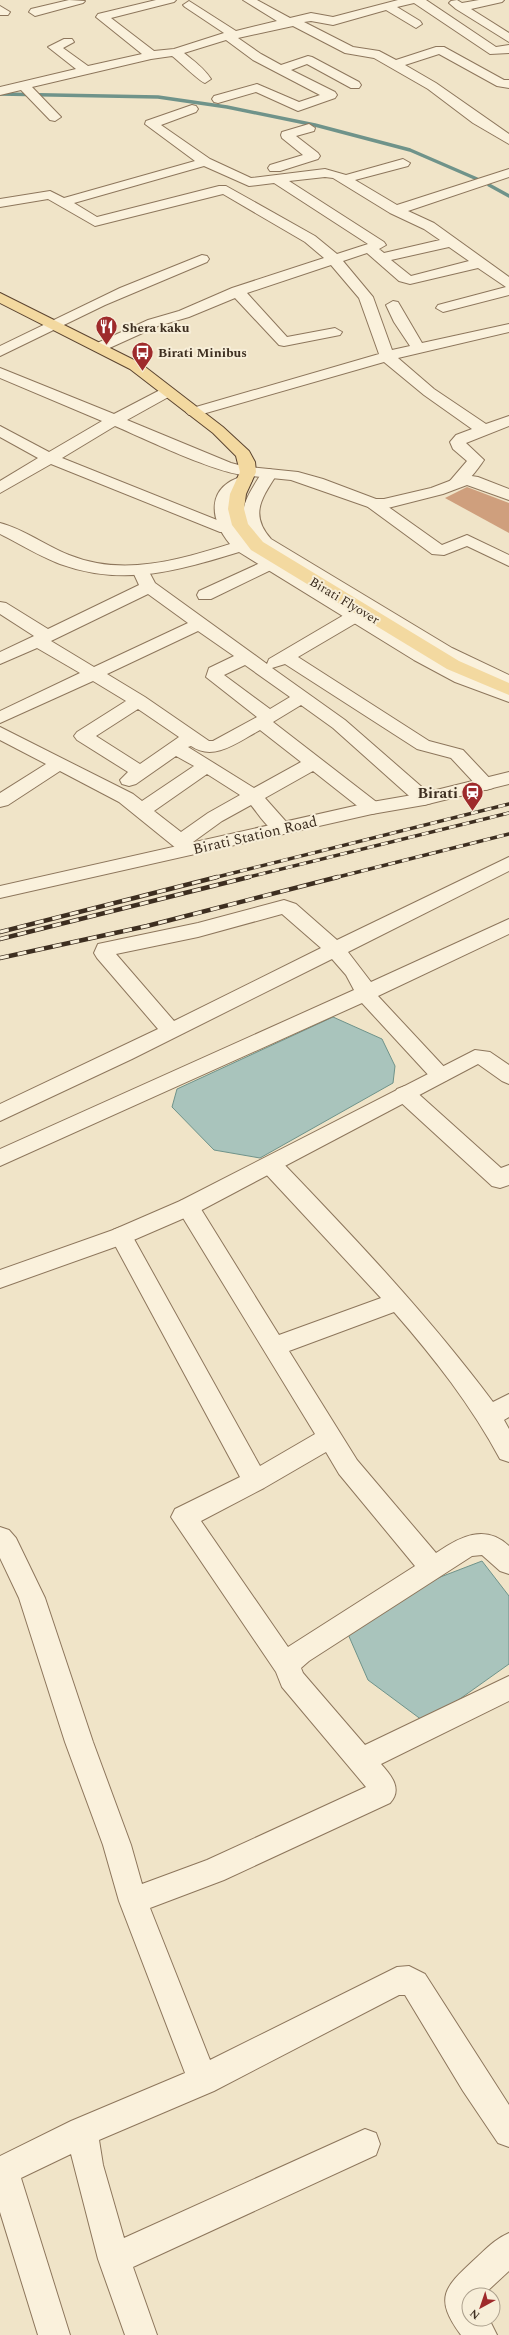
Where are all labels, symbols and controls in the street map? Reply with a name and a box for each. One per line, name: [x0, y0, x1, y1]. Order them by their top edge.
restaurant icon: Shera kaku: [93, 314, 119, 347]
place label: Shera kaku: [122, 318, 190, 338]
bus stop icon: Birati Minibus: [130, 339, 156, 372]
place label: Birati Minibus: [158, 343, 247, 363]
street label: Birati Flyover: [306, 572, 383, 630]
station icon: Birati: [460, 780, 486, 813]
place label: Birati: [417, 782, 458, 805]
street label: Birati Station Road: [191, 810, 320, 861]
north arrow: [461, 2287, 501, 2327]
text: N: [466, 2305, 484, 2324]

